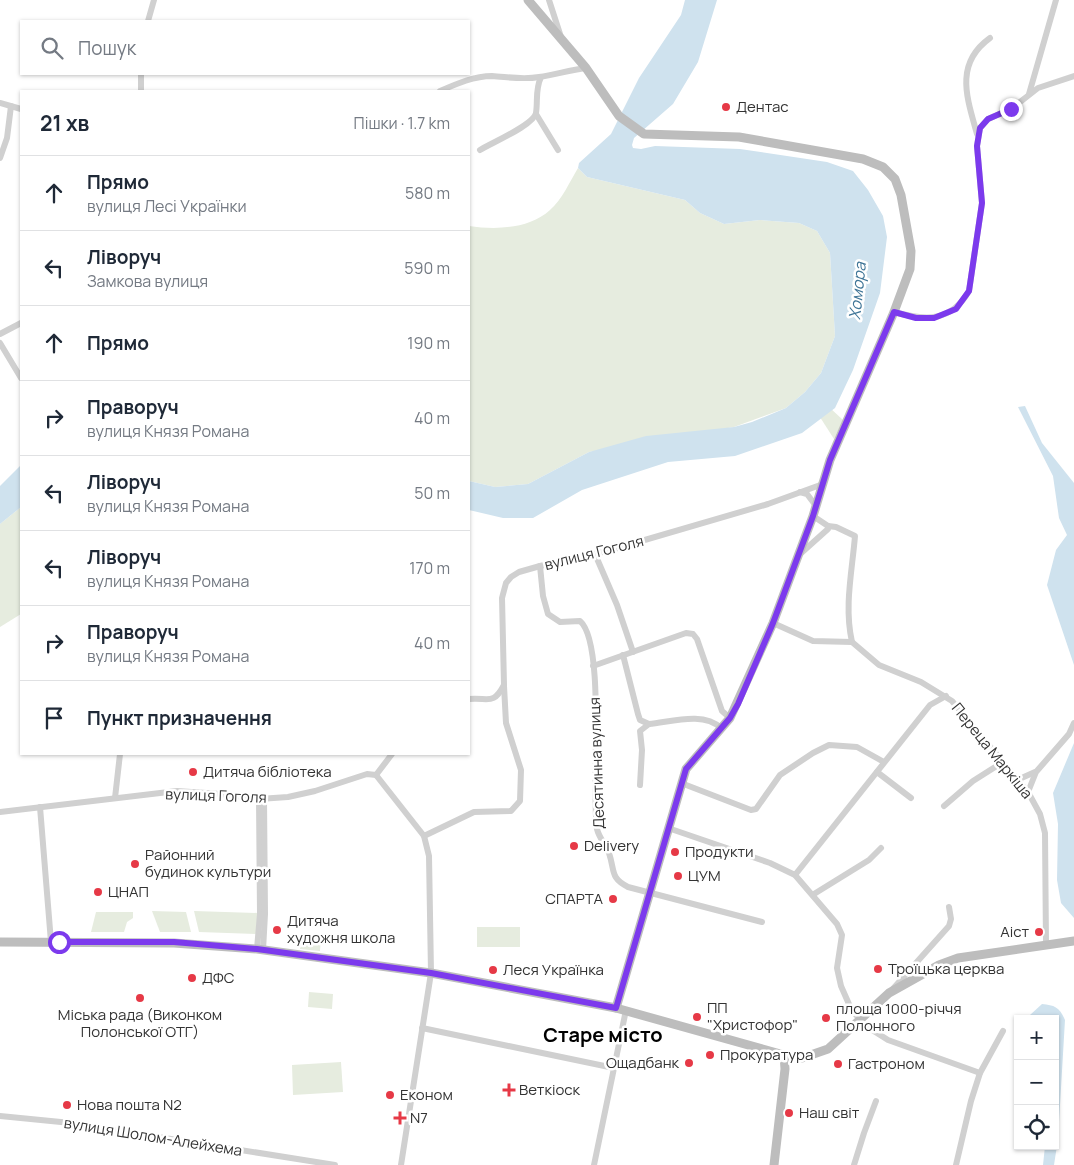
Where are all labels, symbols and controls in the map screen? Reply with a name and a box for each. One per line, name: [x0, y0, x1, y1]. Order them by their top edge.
search box: [20, 20, 470, 75]
icon: search: [38, 34, 66, 62]
text: Пошук: [78, 35, 136, 61]
place label: Дентас: [736, 96, 789, 117]
route end: [1000, 98, 1023, 121]
marker: Дентас: [720, 101, 732, 113]
text: 21 хв: [40, 109, 89, 137]
text: Пішки · 1.7 km: [354, 112, 450, 134]
text: Прямо: [87, 169, 149, 195]
icon: ahead: [40, 179, 68, 207]
text: 580 m: [405, 182, 450, 204]
text: вулиця Лесі Українки: [87, 195, 247, 217]
text: Ліворуч: [87, 244, 161, 270]
icon: left: [40, 254, 68, 282]
text: 590 m: [404, 257, 450, 279]
water label: Хомора: [843, 260, 871, 321]
text: Замкова вулиця: [87, 270, 208, 292]
icon: ahead: [40, 329, 68, 357]
text: Прямо: [87, 330, 149, 356]
text: 190 m: [407, 332, 450, 354]
text: Праворуч: [87, 394, 179, 420]
icon: right: [40, 404, 68, 432]
text: 40 m: [414, 407, 450, 429]
text: вулиця Князя Романа: [87, 420, 249, 442]
text: Ліворуч: [87, 469, 161, 495]
icon: left: [40, 479, 68, 507]
text: 50 m: [414, 482, 450, 504]
text: вулиця Князя Романа: [87, 495, 249, 517]
street label: вулиця Гоголя: [542, 530, 646, 575]
text: Ліворуч: [87, 544, 161, 570]
icon: left: [40, 554, 68, 582]
text: 170 m: [409, 557, 450, 579]
text: вулиця Князя Романа: [87, 570, 249, 592]
text: Праворуч: [87, 619, 179, 645]
icon: right: [40, 629, 68, 657]
text: 40 m: [414, 632, 450, 654]
text: вулиця Князя Романа: [87, 645, 249, 667]
street label: Десятинна вулиця: [584, 697, 609, 829]
street label: Переца Маркіша: [947, 698, 1038, 803]
icon: arrive: [40, 704, 68, 732]
text: Пункт призначення: [87, 705, 272, 731]
place label: Дитяча бібліотека: [203, 761, 332, 782]
marker: Дитяча бібліотека: [187, 766, 199, 778]
street label: вулиця Гоголя: [165, 783, 267, 808]
place label: Delivery: [584, 835, 639, 856]
marker: Delivery: [568, 840, 580, 852]
place label: Продукти: [685, 841, 754, 862]
place label: Районний будинок культури: [145, 844, 271, 882]
marker: Продукти: [669, 846, 681, 858]
marker: Районний будинок культури: [129, 858, 141, 870]
place label: ЦУМ: [688, 865, 721, 886]
marker: ЦУМ: [672, 870, 684, 882]
place label: ЦНАП: [108, 881, 149, 902]
marker: ЦНАП: [92, 886, 104, 898]
place label: СПАРТА: [545, 888, 603, 909]
marker: СПАРТА: [607, 893, 619, 905]
place label: Дитяча художня школа: [287, 910, 395, 948]
place label: Аіст: [1000, 921, 1029, 942]
marker: Дитяча художня школа: [271, 924, 283, 936]
marker: Аіст: [1033, 926, 1045, 938]
route start: [48, 931, 71, 954]
place label: Троїцька церква: [888, 958, 1004, 979]
place label: Леся Українка: [503, 959, 604, 980]
marker: Троїцька церква: [872, 963, 884, 975]
marker: Леся Українка: [487, 964, 499, 976]
place label: ДФС: [202, 967, 235, 988]
marker: ДФС: [186, 972, 198, 984]
marker: Міська рада (Виконком Полонської ОТГ): [134, 992, 146, 1004]
place label: ПП "Христофор": [707, 997, 798, 1035]
place label: площа 1000-річчя Полонного: [836, 998, 962, 1036]
place label: Міська рада (Виконком Полонської ОТГ): [58, 1004, 222, 1042]
marker: ПП "Христофор": [691, 1011, 703, 1023]
marker: площа 1000-річчя Полонного: [820, 1012, 832, 1024]
map controls: [1014, 1015, 1059, 1150]
button: +: [1014, 1015, 1059, 1060]
district label: Старе місто: [543, 1021, 663, 1048]
place label: Прокуратура: [720, 1044, 813, 1065]
marker: Прокуратура: [704, 1049, 716, 1061]
place label: Ощадбанк: [606, 1052, 680, 1073]
place label: Гастроном: [848, 1053, 925, 1074]
marker: Ощадбанк: [683, 1057, 695, 1069]
marker: Гастроном: [832, 1058, 844, 1070]
button: −: [1014, 1060, 1059, 1105]
place label: Веткіоск: [519, 1079, 581, 1100]
place label: Економ: [400, 1084, 453, 1105]
marker: Веткіоск: [503, 1084, 515, 1096]
marker: Економ: [384, 1089, 396, 1101]
place label: Нова пошта N2: [77, 1094, 182, 1115]
marker: Нова пошта N2: [61, 1099, 73, 1111]
place label: Наш світ: [799, 1102, 860, 1123]
button: locate: [1014, 1105, 1059, 1150]
place label: N7: [410, 1107, 428, 1128]
marker: Наш світ: [783, 1107, 795, 1119]
street label: вулиця Шолом-Алейхема: [63, 1112, 244, 1161]
marker: N7: [394, 1112, 406, 1124]

